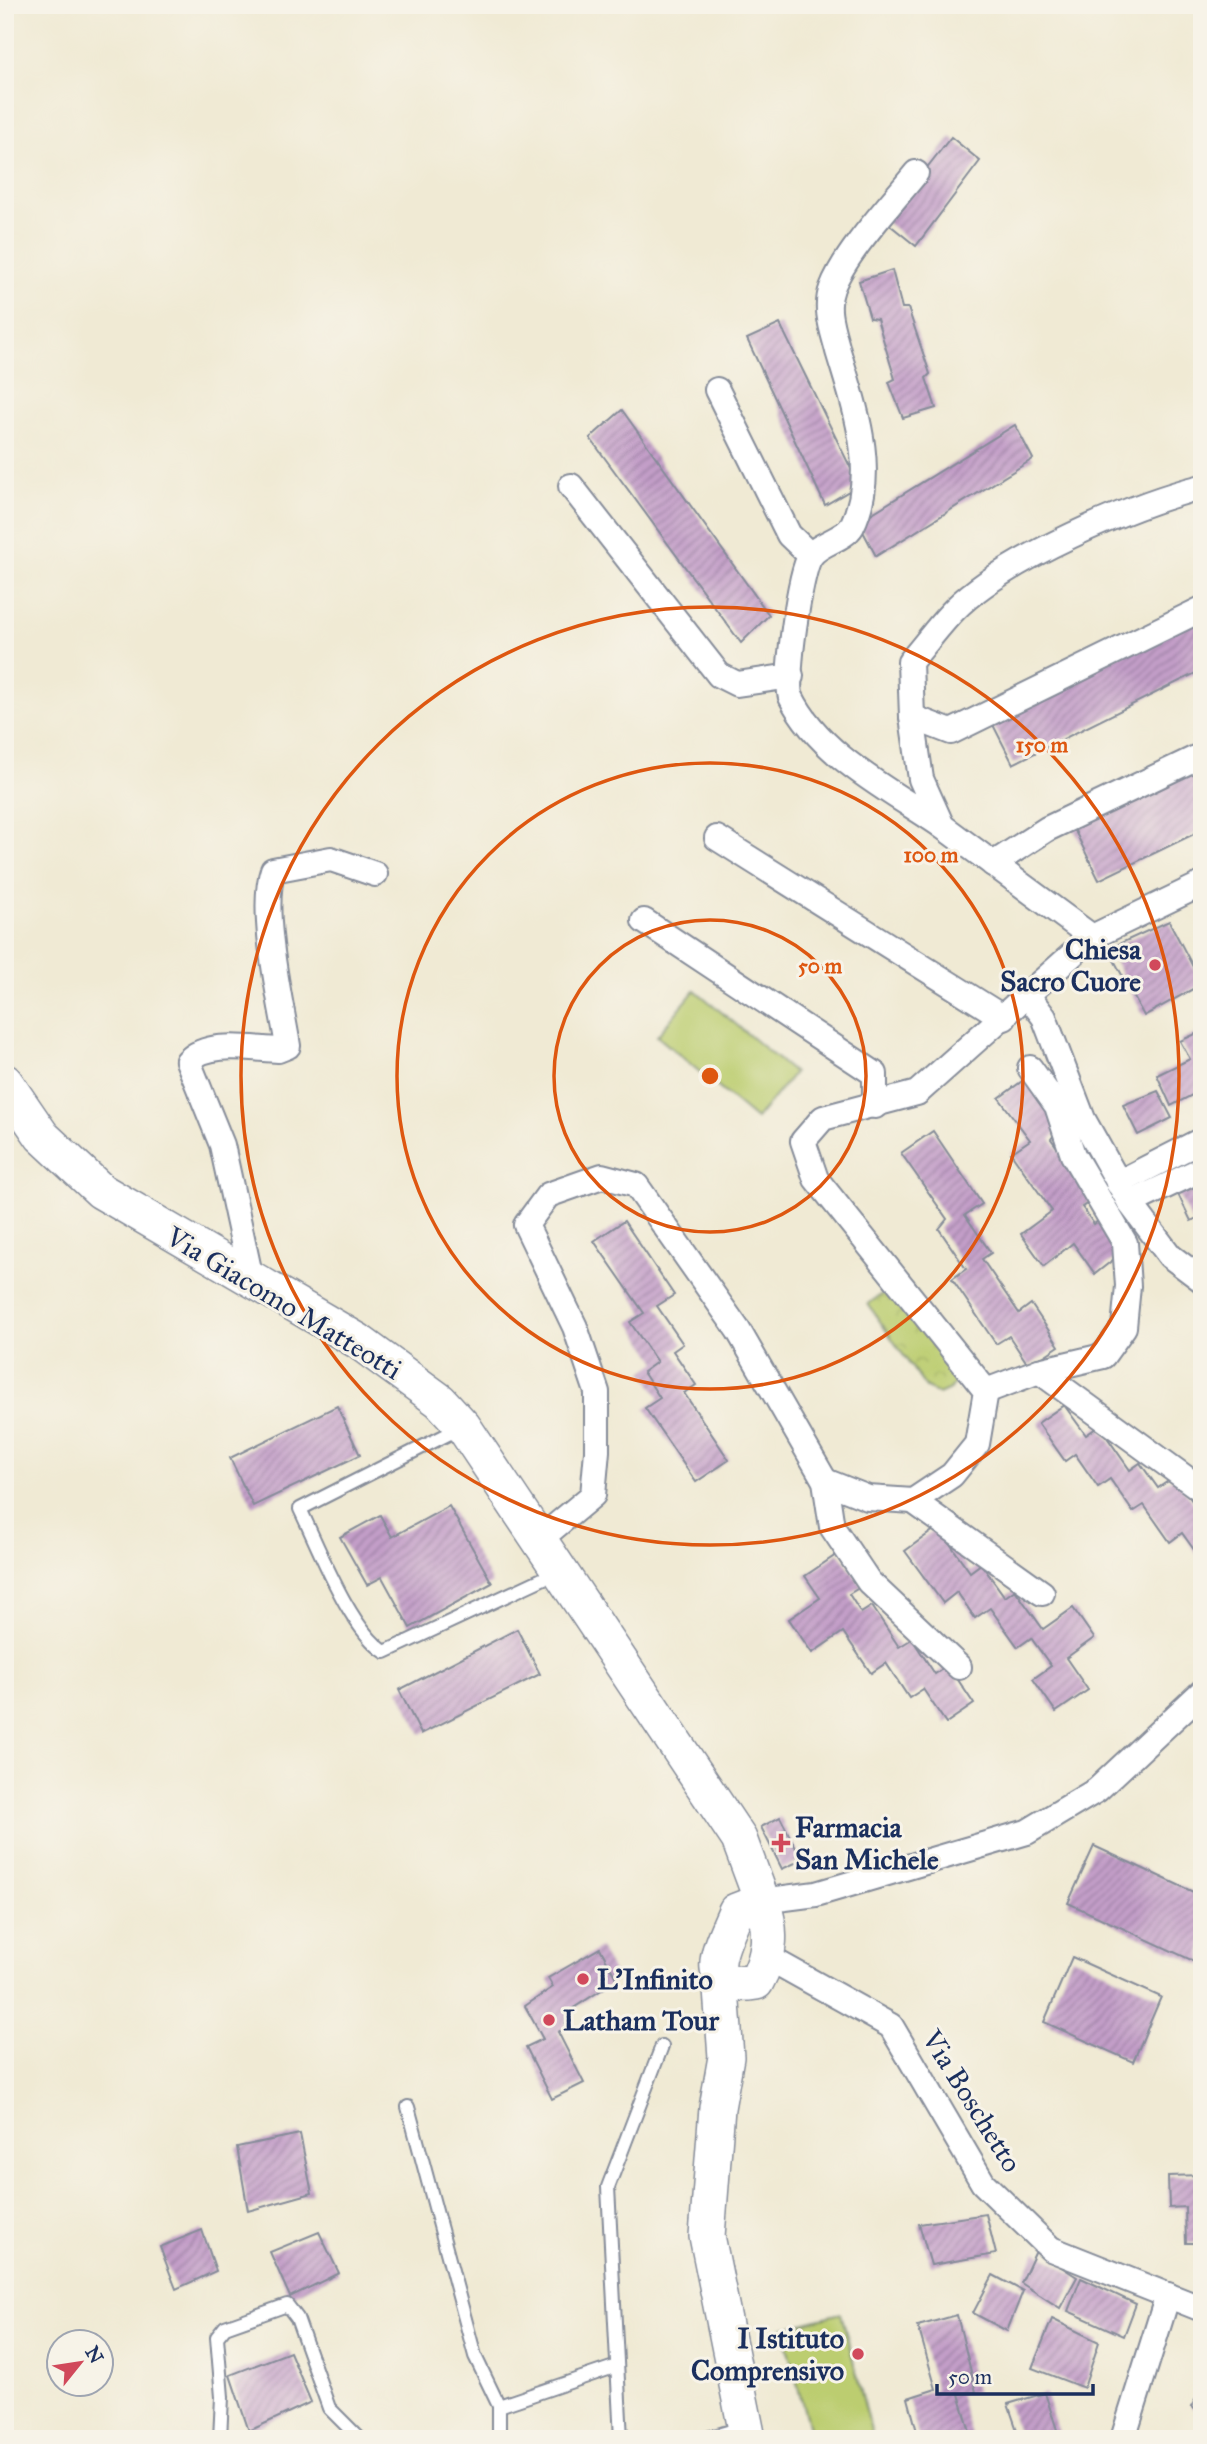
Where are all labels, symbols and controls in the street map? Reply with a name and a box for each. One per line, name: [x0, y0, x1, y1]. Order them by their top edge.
text: 150 m: [1016, 732, 1068, 758]
text: 100 m: [904, 842, 959, 868]
place label: Chiesa Sacro Cuore: [1000, 932, 1142, 999]
text: 50 m: [798, 953, 842, 979]
marker: Chiesa Sacro Cuore: [1147, 957, 1163, 973]
centre of rings: [698, 1064, 722, 1088]
street label: Via Giacomo Matteotti: [159, 1218, 408, 1387]
place label: Farmacia San Michele: [795, 1810, 939, 1877]
marker: Farmacia San Michele: [773, 1835, 789, 1851]
place label: L'Infinito: [597, 1962, 713, 1997]
marker: L'Infinito: [575, 1971, 591, 1987]
place label: Latham Tour: [563, 2003, 719, 2038]
marker: Latham Tour: [541, 2012, 557, 2028]
street label: Via Boschetto: [914, 2023, 1030, 2179]
place label: I Istituto Comprensivo: [691, 2321, 844, 2388]
north arrow: [46, 2328, 116, 2398]
text: N: [80, 2342, 108, 2367]
marker: I Istituto Comprensivo: [850, 2346, 866, 2362]
scale bar: [937, 2353, 1093, 2397]
text: 50 m: [948, 2364, 993, 2390]

